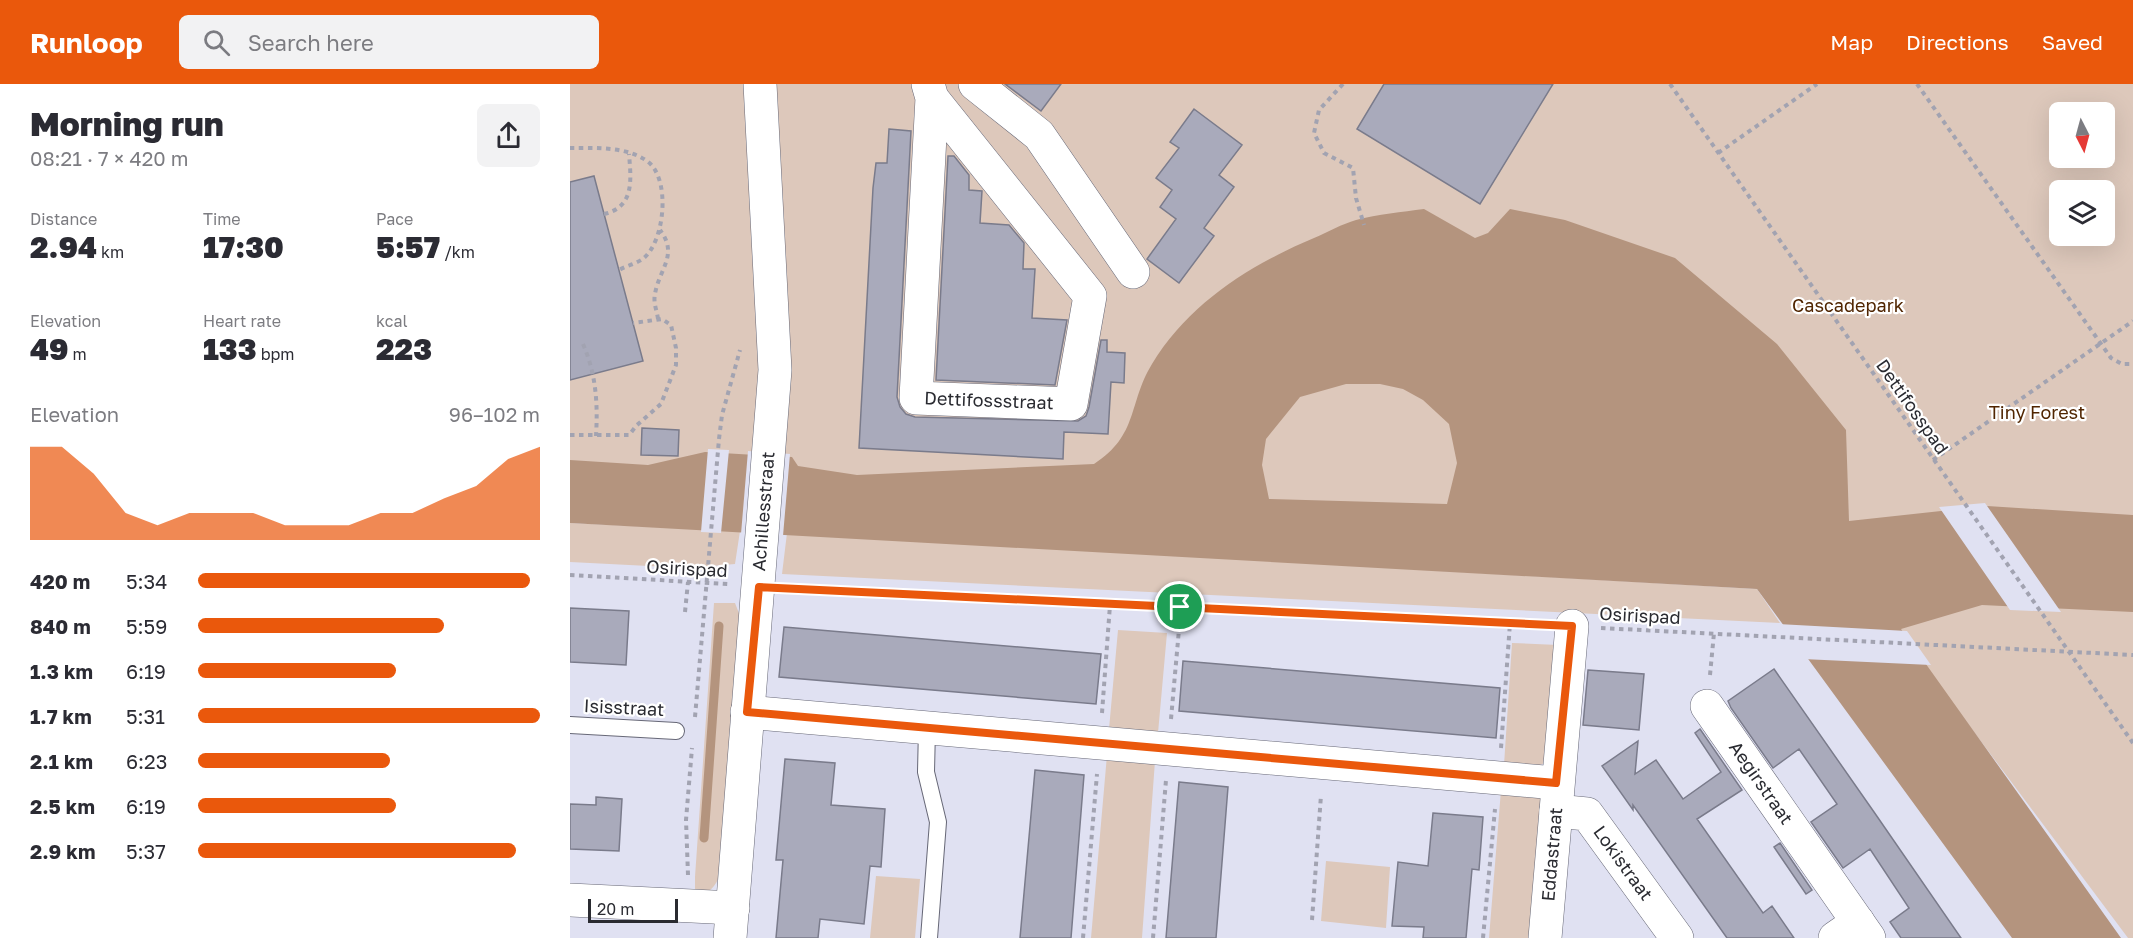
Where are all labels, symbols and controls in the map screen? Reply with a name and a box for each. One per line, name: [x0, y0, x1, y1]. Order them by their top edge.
search box: [179, 15, 599, 69]
text: Runloop: [30, 26, 143, 59]
icon: search: [200, 26, 233, 59]
text: Search here: [248, 29, 374, 56]
text: Map: [1830, 29, 1873, 55]
text: Directions: [1906, 29, 2009, 55]
text: Saved: [2042, 29, 2103, 55]
north arrow: [2049, 102, 2115, 168]
map controls: [2049, 102, 2115, 246]
text: Morning run: [30, 104, 224, 143]
button: share: [477, 104, 540, 167]
text: 08:21 · 7 × 420 m: [30, 146, 188, 170]
button: layers: [2049, 180, 2115, 246]
text: Distance: [30, 209, 97, 229]
text: Time: [203, 209, 241, 229]
text: Pace: [376, 209, 413, 229]
text: 2.94: [30, 229, 97, 265]
text: 17:30: [203, 229, 284, 265]
text: 5:57: [376, 229, 440, 265]
text: km: [97, 242, 124, 262]
text: /km: [440, 242, 475, 262]
park label: Cascadepark: [1792, 294, 1904, 316]
text: Elevation: [30, 311, 101, 331]
text: Heart rate: [203, 311, 281, 331]
text: kcal: [376, 311, 408, 331]
text: 49: [30, 331, 69, 367]
text: 133: [203, 331, 257, 367]
text: 223: [376, 331, 432, 367]
text: m: [69, 344, 87, 364]
text: bpm: [257, 344, 294, 364]
street label: Dettifosspad: [1872, 355, 1954, 458]
street label: Dettifossstraat: [924, 386, 1054, 413]
park label: Tiny Forest: [1989, 401, 2085, 423]
text: Elevation: [30, 402, 119, 426]
text: 96–102 m: [449, 402, 540, 426]
street label: Achillesstraat: [747, 451, 779, 572]
street label: Osirispad: [646, 555, 728, 581]
text: 420 m: [30, 569, 90, 593]
text: 5:34: [126, 569, 168, 593]
pin: [1154, 581, 1205, 632]
icon: arrive: [1163, 590, 1196, 623]
street label: Osirispad: [1599, 602, 1681, 628]
text: 840 m: [30, 614, 91, 638]
text: 5:59: [126, 614, 167, 638]
text: 1.3 km: [30, 659, 93, 683]
text: 6:19: [126, 659, 166, 683]
street label: Isisstraat: [583, 694, 665, 720]
text: 1.7 km: [30, 704, 92, 728]
text: 5:31: [126, 704, 165, 728]
street label: Aegirstraat: [1725, 737, 1798, 828]
text: 2.1 km: [30, 749, 93, 773]
text: 6:23: [126, 749, 167, 773]
text: 2.5 km: [30, 794, 95, 818]
text: 6:19: [126, 794, 166, 818]
street label: Eddastraat: [1536, 806, 1566, 902]
street label: Lokistraat: [1589, 821, 1658, 904]
text: 2.9 km: [30, 839, 95, 863]
text: 5:37: [126, 839, 166, 863]
scale bar: [588, 896, 678, 924]
text: 20 m: [597, 899, 634, 919]

